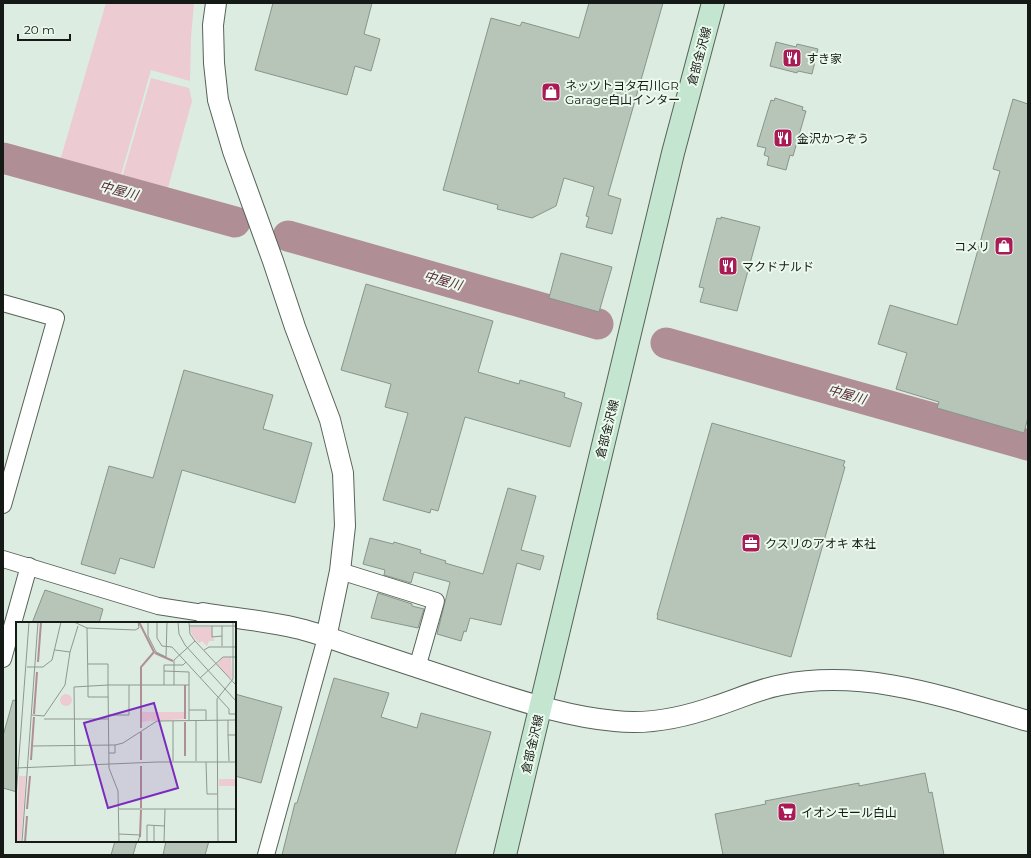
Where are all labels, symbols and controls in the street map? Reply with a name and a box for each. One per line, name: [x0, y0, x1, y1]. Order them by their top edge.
scale bar: [18, 16, 70, 42]
text: 20 m: [24, 22, 55, 37]
street label: 倉部金沢線: [684, 25, 714, 87]
restaurant icon: すき家: [781, 47, 803, 69]
place label: すき家: [806, 51, 842, 66]
place label: ネッツトヨタ石川GR Garage白山インター: [565, 78, 680, 107]
shop icon: ネッツトヨタ石川GR Garage白山インター: [540, 81, 562, 103]
restaurant icon: 金沢かつぞう: [772, 127, 794, 149]
place label: 金沢かつぞう: [797, 131, 869, 146]
water label: 中屋川: [98, 177, 142, 203]
shop icon: コメリ: [993, 235, 1015, 257]
place label: コメリ: [954, 239, 990, 254]
restaurant icon: マクドナルド: [717, 255, 739, 277]
place label: マクドナルド: [742, 259, 814, 274]
water label: 中屋川: [422, 267, 466, 294]
water label: 中屋川: [826, 381, 870, 408]
street label: 倉部金沢線: [592, 398, 622, 460]
office icon: クスリのアオキ 本社: [740, 532, 762, 554]
place label: クスリのアオキ 本社: [765, 536, 876, 551]
inset map: [16, 622, 236, 842]
street label: 倉部金沢線: [518, 713, 546, 775]
supermarket icon: イオンモール白山: [776, 801, 798, 823]
place label: イオンモール白山: [801, 805, 897, 820]

